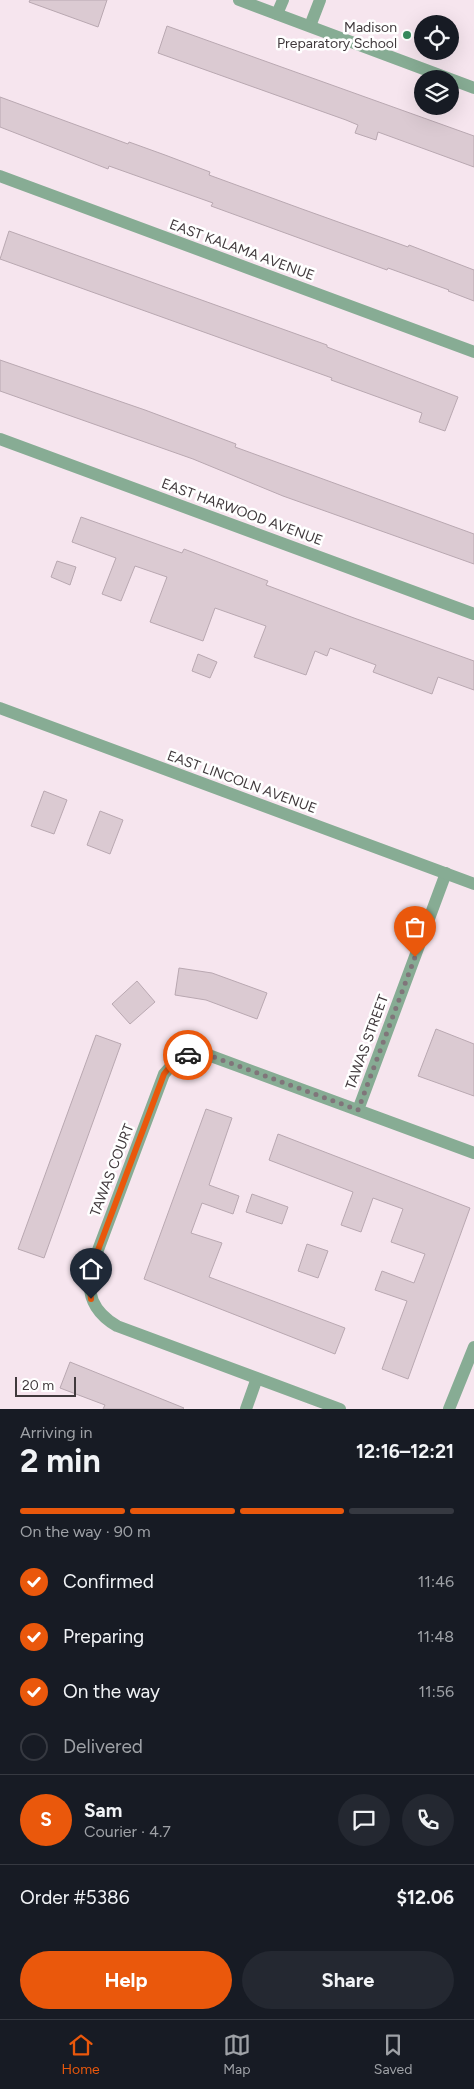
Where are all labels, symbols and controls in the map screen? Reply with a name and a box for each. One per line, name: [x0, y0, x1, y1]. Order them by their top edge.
map controls: [414, 15, 459, 115]
button: locate: [414, 15, 459, 60]
place label: Madison Preparatory School: [277, 19, 397, 52]
marker: Madison Preparatory School: [401, 29, 413, 41]
button: layers: [414, 70, 459, 115]
street label: EAST KALAMA AVENUE: [167, 216, 317, 284]
street label: EAST HARWOOD AVENUE: [159, 475, 325, 549]
street label: EAST LINCOLN AVENUE: [165, 747, 319, 817]
pin: [394, 906, 436, 957]
icon: bag: [401, 913, 429, 941]
street label: TAWAS STREET: [342, 992, 392, 1092]
courier: [163, 1030, 213, 1080]
icon: car: [174, 1041, 202, 1069]
street label: TAWAS COURT: [87, 1121, 138, 1219]
pin: [70, 1248, 112, 1299]
icon: home: [77, 1255, 105, 1283]
scale bar: [15, 1374, 76, 1397]
text: 20 m: [22, 1377, 54, 1394]
text: Arriving in: [20, 1423, 92, 1442]
text: 12:16–12:21: [356, 1440, 454, 1463]
text: 2 min: [20, 1442, 101, 1480]
text: On the way · 90 m: [20, 1522, 151, 1541]
icon: check: [20, 1568, 48, 1596]
text: Confirmed: [63, 1570, 154, 1593]
text: 11:46: [418, 1572, 454, 1591]
icon: check: [20, 1623, 48, 1651]
text: Preparing: [63, 1625, 144, 1648]
text: 11:48: [417, 1627, 454, 1646]
icon: check: [20, 1678, 48, 1706]
text: On the way: [63, 1680, 160, 1703]
text: 11:56: [418, 1682, 454, 1701]
text: Delivered: [63, 1735, 143, 1758]
button: chat: [338, 1794, 390, 1846]
button: phone: [402, 1794, 454, 1846]
text: Sam: [84, 1799, 122, 1822]
text: S: [40, 1808, 52, 1831]
text: Courier · 4.7: [84, 1822, 171, 1841]
text: Order #5386: [20, 1886, 129, 1909]
text: $12.06: [396, 1886, 454, 1909]
button: Help: [20, 1951, 232, 2009]
button: Share: [242, 1951, 454, 2009]
tab: Home: [62, 2031, 100, 2078]
tab: Map: [223, 2031, 251, 2078]
tab: Saved: [374, 2031, 412, 2078]

